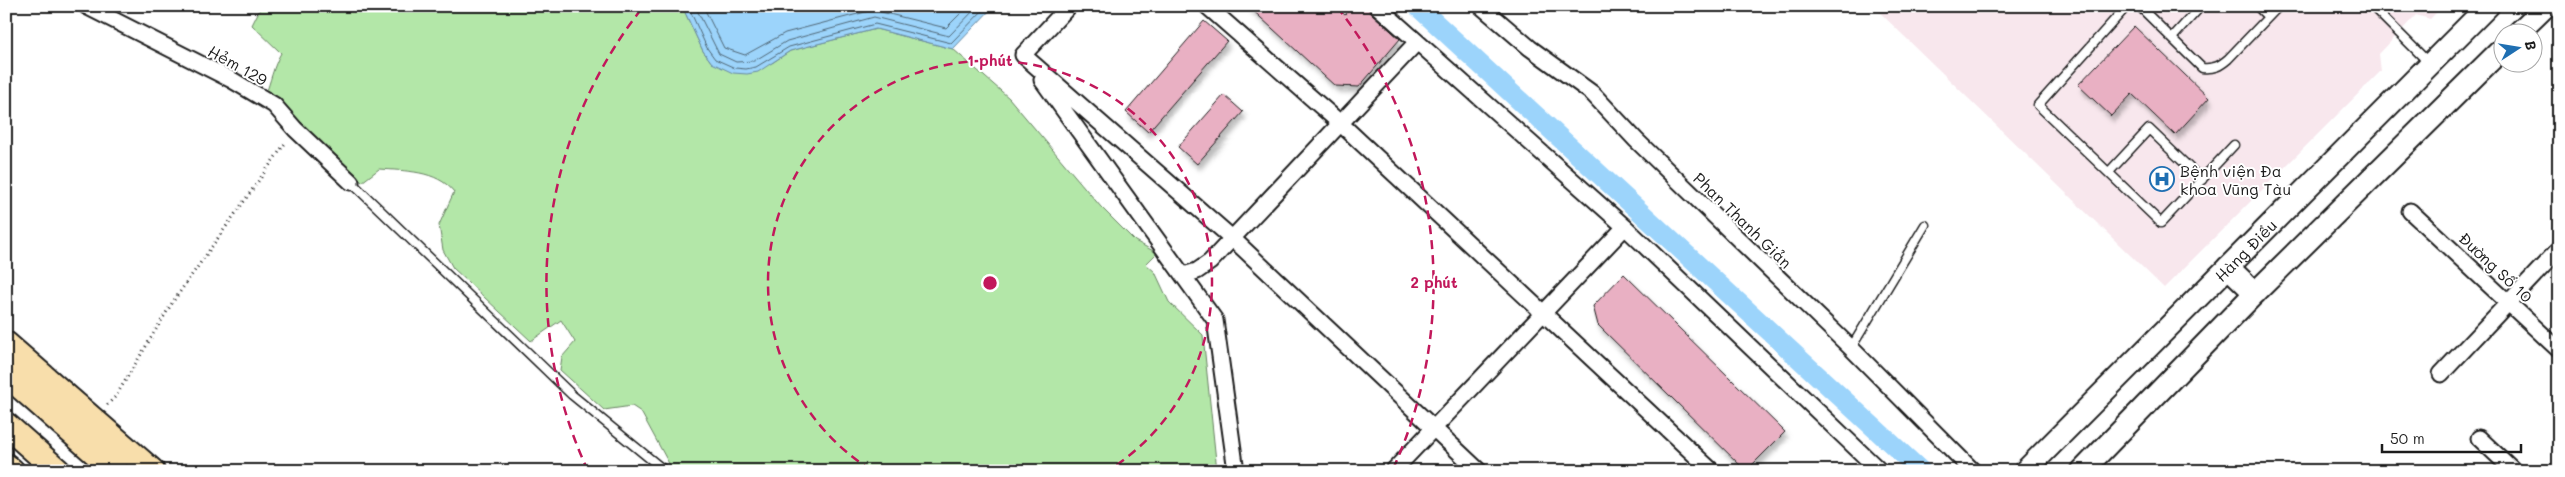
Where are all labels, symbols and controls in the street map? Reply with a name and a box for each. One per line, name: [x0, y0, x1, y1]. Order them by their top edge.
north arrow: [2492, 22, 2542, 72]
text: B: [2521, 39, 2541, 52]
street label: Hẻm 129: [205, 40, 271, 90]
text: 1 phút: [967, 50, 1013, 70]
place label: Bệnh viện Đa khoa Vũng Tàu: [2180, 160, 2291, 199]
hospital icon: Bệnh viện Đa khoa Vũng Tàu: [2149, 166, 2175, 192]
street label: Phan Thanh Giản: [1689, 168, 1797, 272]
street label: Hàng Điều: [2210, 214, 2281, 286]
street label: Đường Số 10: [2455, 227, 2538, 307]
text: 2 phút: [1410, 272, 1458, 292]
centre of rings: [981, 274, 999, 292]
scale bar: [2382, 422, 2521, 454]
text: 50 m: [2390, 428, 2425, 448]

